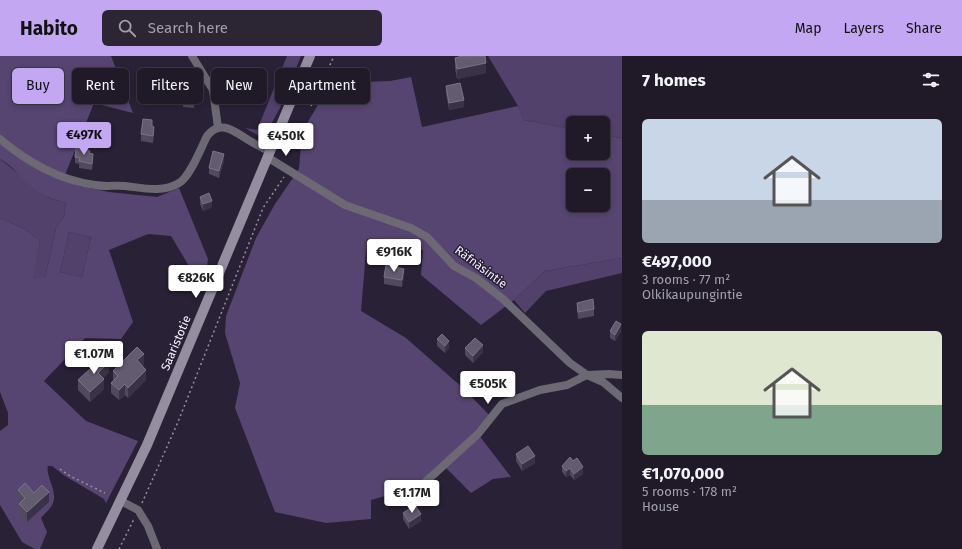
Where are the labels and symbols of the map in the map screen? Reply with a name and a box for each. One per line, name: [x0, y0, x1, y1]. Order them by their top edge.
pin: €497K: [56, 122, 112, 156]
pin: €450K: [258, 123, 314, 157]
pin: €916K: [366, 239, 422, 273]
street label: Räfnäsintie: [452, 243, 510, 291]
pin: €826K: [168, 265, 224, 299]
street label: Saaristotie: [158, 313, 194, 373]
pin: €1.07M: [61, 341, 127, 375]
pin: €505K: [460, 371, 516, 405]
pin: €1.17M: [379, 480, 445, 514]

